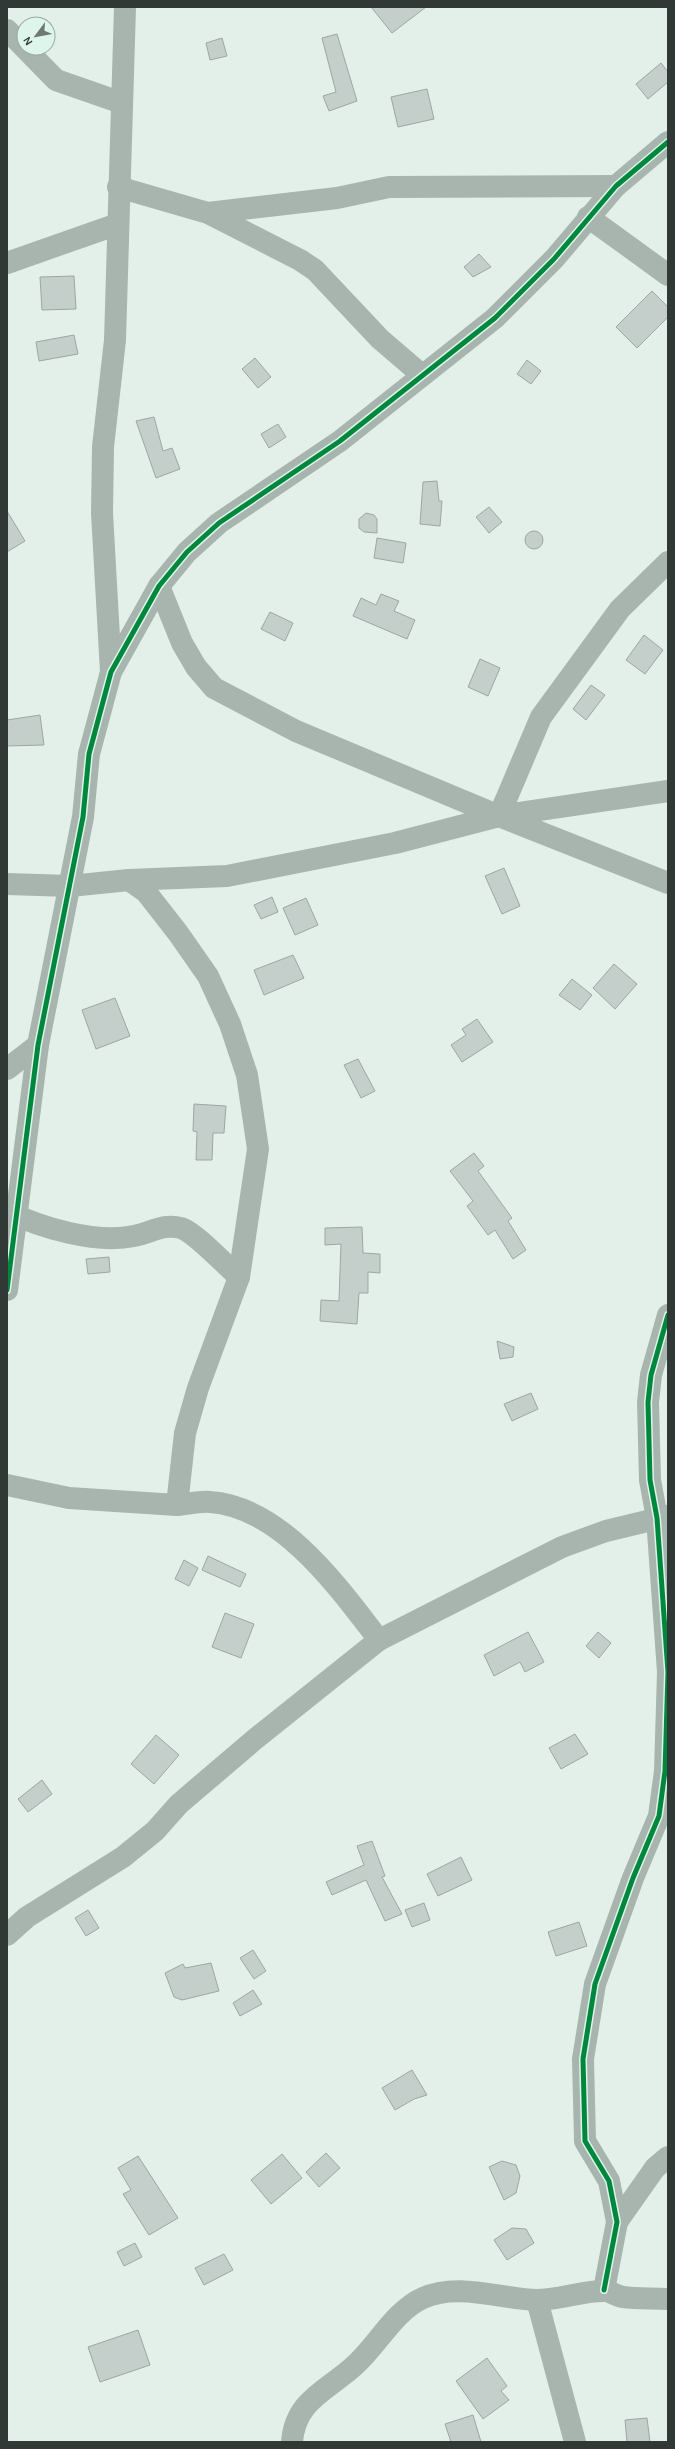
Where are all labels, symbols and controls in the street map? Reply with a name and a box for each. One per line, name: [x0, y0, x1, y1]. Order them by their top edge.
north arrow: [16, 16, 56, 56]
text: N: [20, 34, 36, 48]

